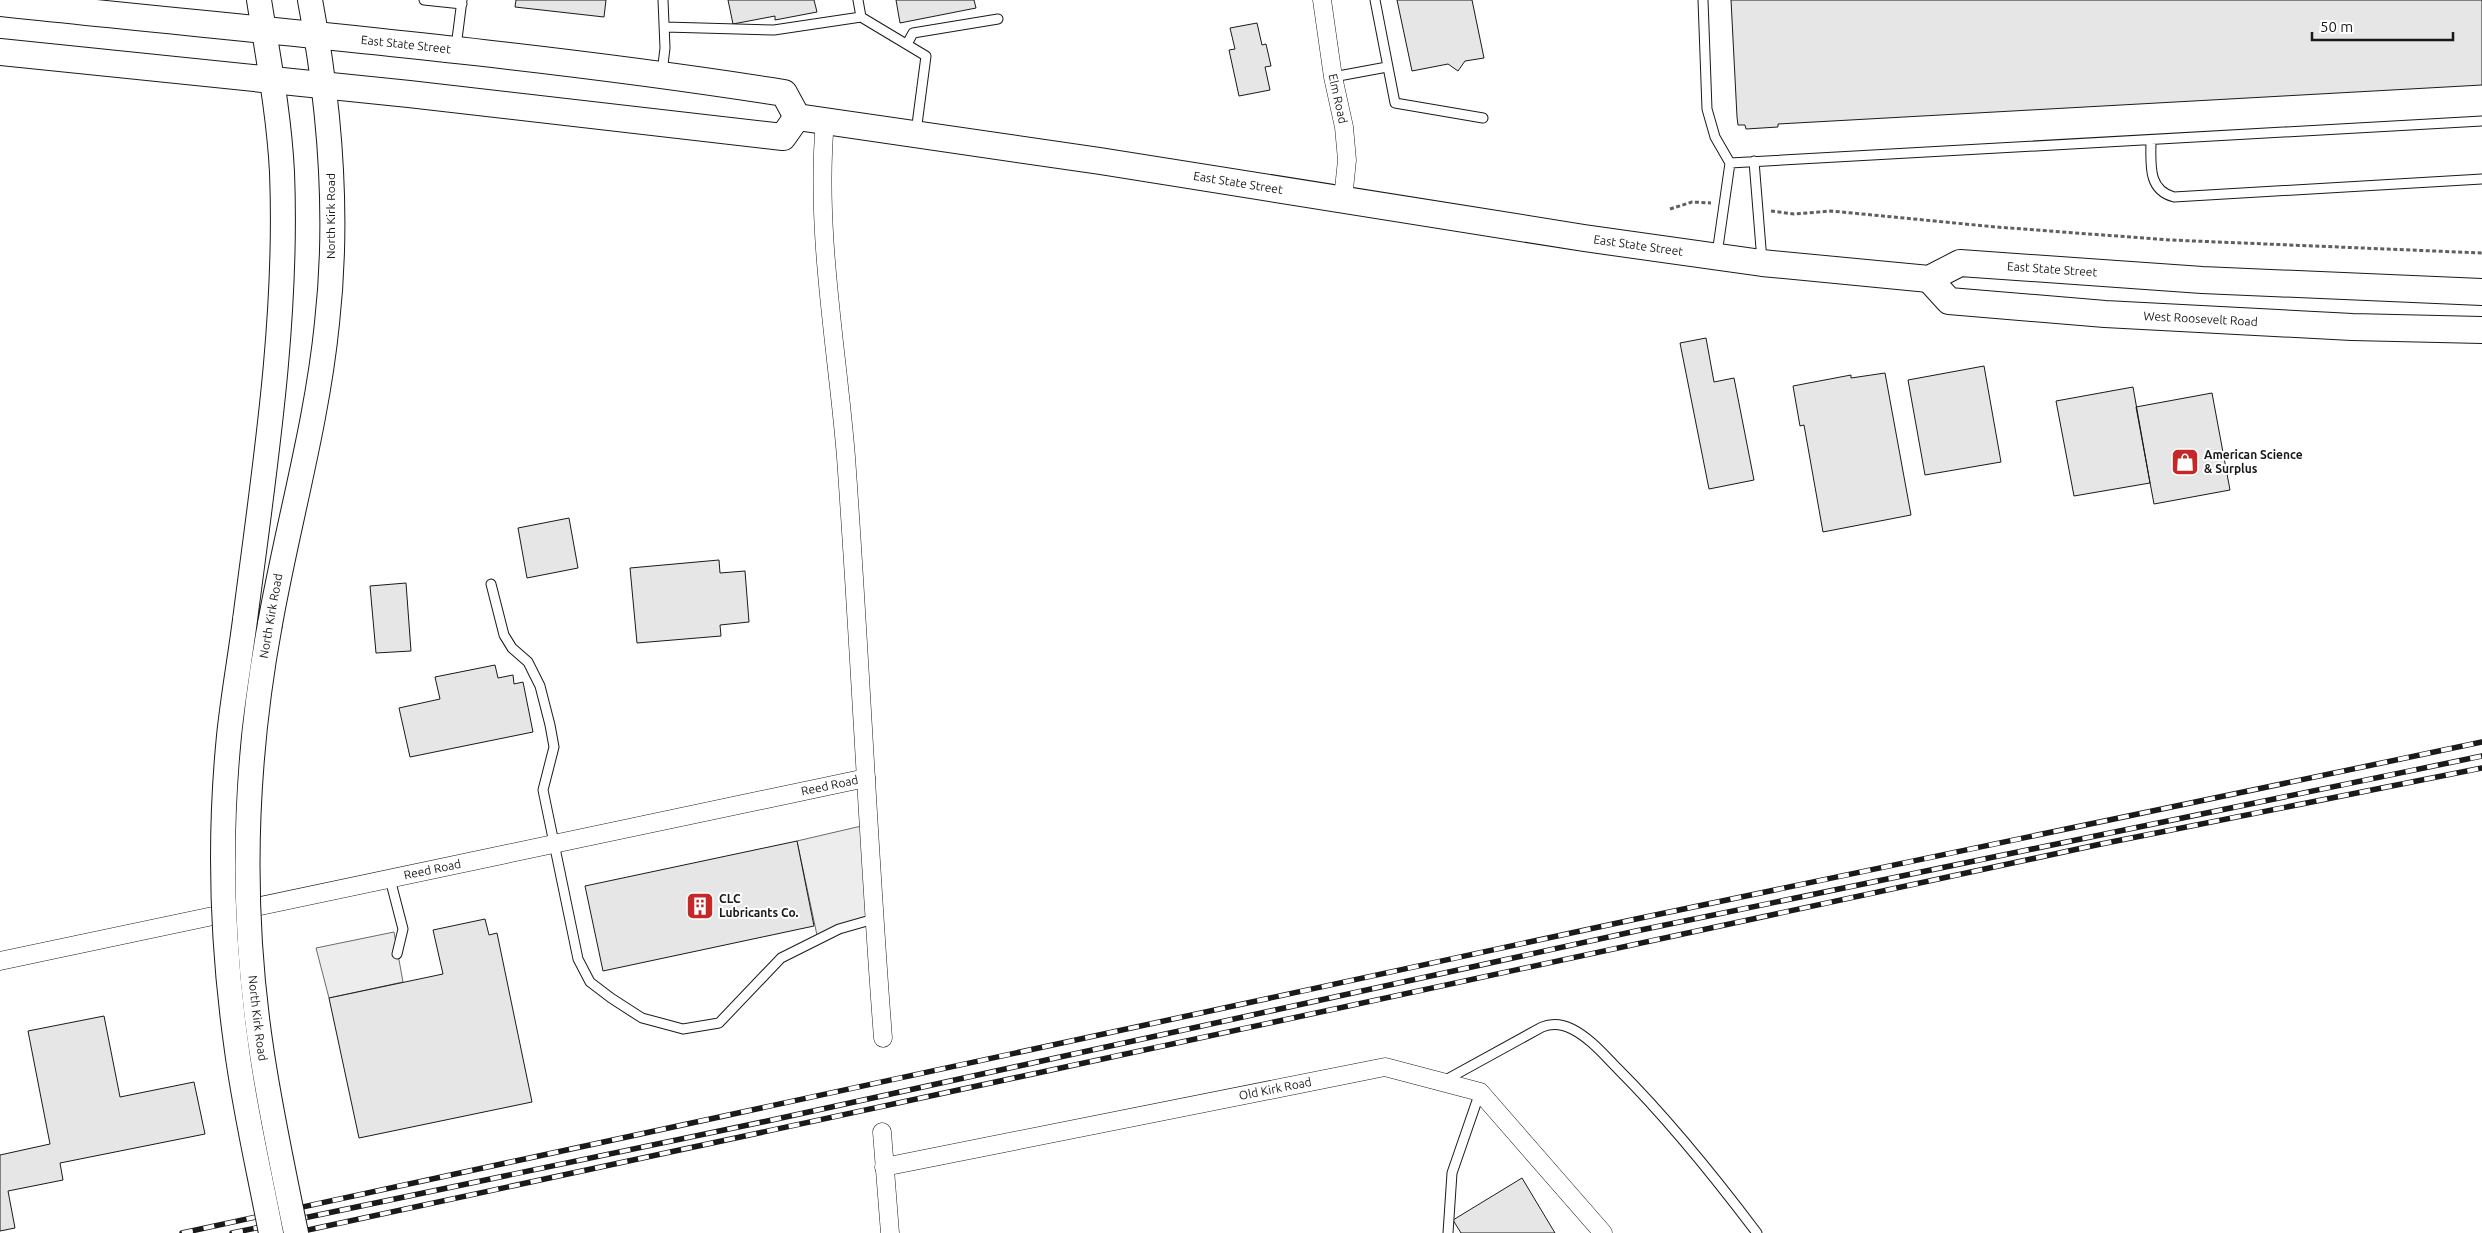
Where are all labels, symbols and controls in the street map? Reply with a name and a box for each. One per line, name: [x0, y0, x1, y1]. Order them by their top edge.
scale bar: [2312, 10, 2453, 42]
text: 50 m: [2320, 18, 2353, 35]
street label: East State Street: [360, 33, 452, 55]
street label: Elm Road: [1326, 72, 1350, 125]
street label: East State Street: [1193, 169, 1284, 196]
street label: North Kirk Road: [324, 173, 337, 259]
street label: East State Street: [1593, 232, 1684, 258]
street label: East State Street: [2007, 259, 2098, 279]
street label: West Roosevelt Road: [2143, 309, 2258, 328]
shop icon: American Science & Surplus: [2170, 447, 2200, 477]
place label: American Science & Surplus: [2204, 448, 2303, 475]
street label: North Kirk Road: [257, 572, 284, 659]
street label: Reed Road: [800, 773, 859, 798]
street label: Reed Road: [403, 857, 462, 882]
building icon: CLC Lubricants Co.: [685, 891, 715, 921]
place label: CLC Lubricants Co.: [719, 892, 798, 919]
street label: North Kirk Road: [247, 975, 270, 1062]
street label: Old Kirk Road: [1238, 1075, 1313, 1102]

